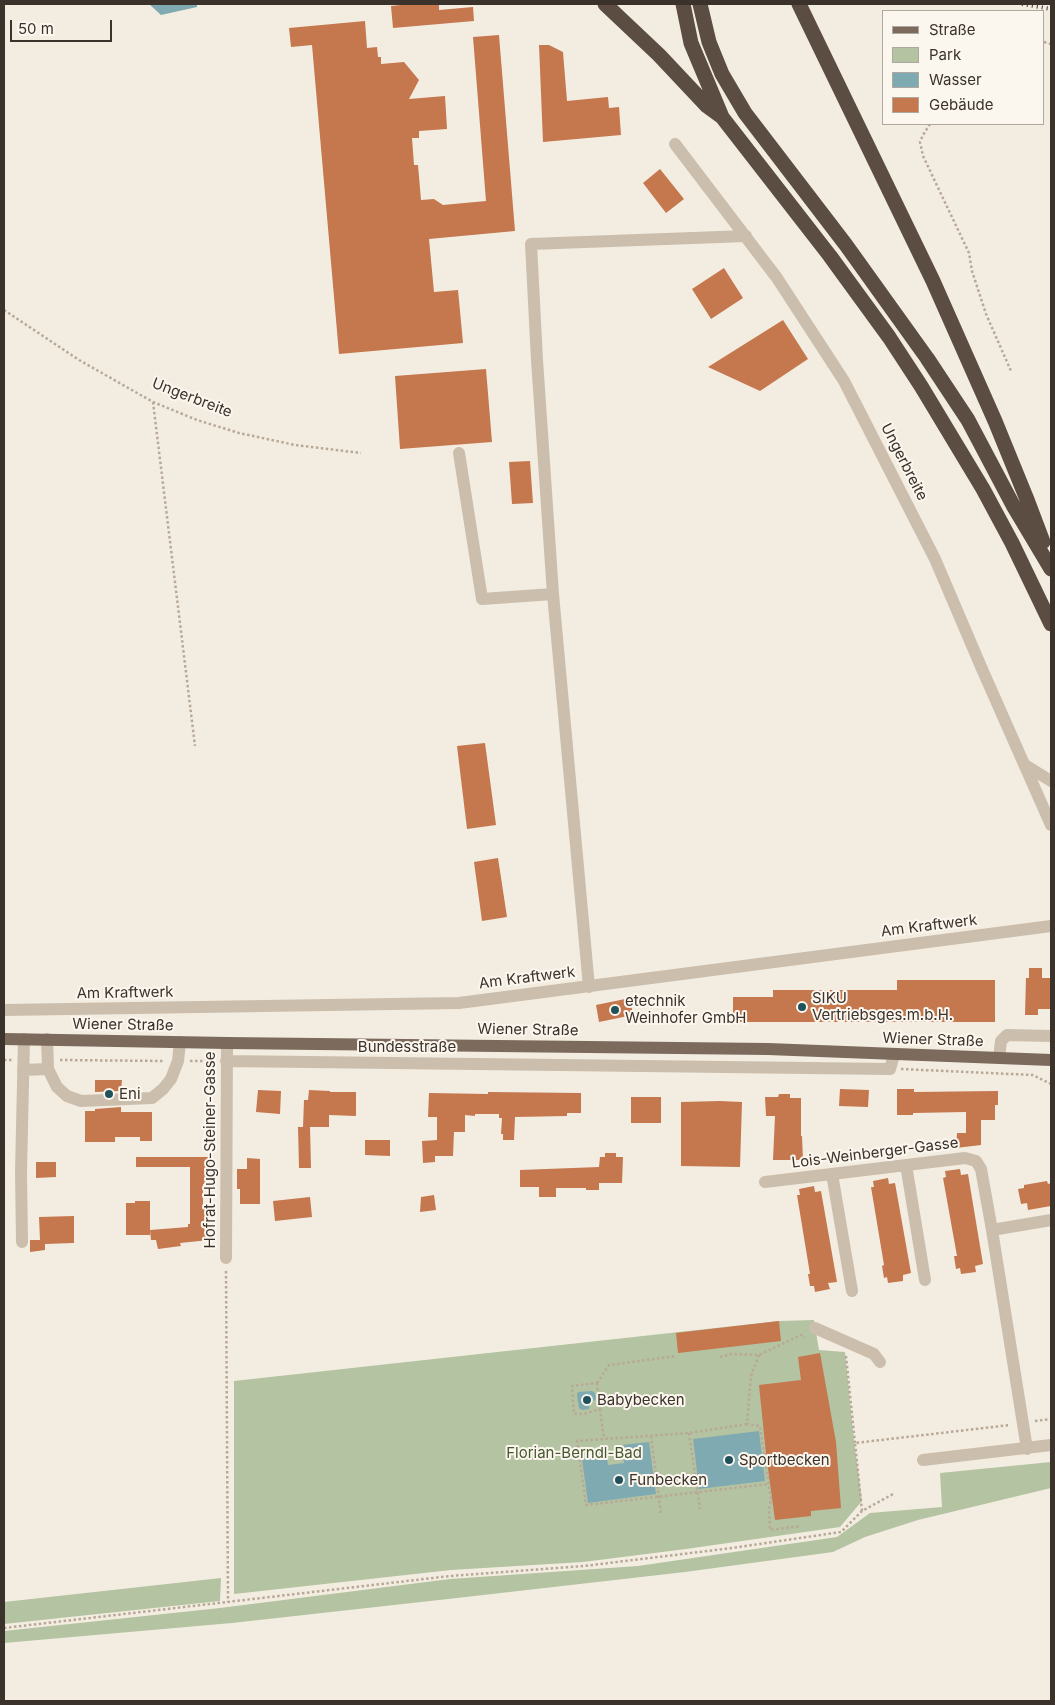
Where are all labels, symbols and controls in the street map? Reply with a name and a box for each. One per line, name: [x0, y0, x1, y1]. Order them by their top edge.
scale bar: [12, 10, 115, 42]
legend: [882, 10, 1045, 125]
text: 50 m: [18, 19, 54, 38]
text: Straße: [929, 20, 976, 39]
text: Park: [929, 45, 961, 64]
text: Wasser: [929, 70, 982, 89]
text: Gebäude: [929, 95, 994, 114]
street label: Ungerbreite: [149, 374, 235, 422]
street label: Ungerbreite: [877, 420, 931, 504]
street label: Am Kraftwerk: [880, 911, 978, 941]
street label: Am Kraftwerk: [478, 963, 576, 993]
street label: Am Kraftwerk: [76, 983, 174, 1003]
place label: SIKU Vertriebsges.m.b.H.: [812, 989, 953, 1024]
place label: etechnik Weinhofer GmbH: [625, 992, 747, 1027]
marker: SIKU Vertriebsges.m.b.H.: [796, 1001, 808, 1013]
marker: etechnik Weinhofer GmbH: [609, 1004, 621, 1016]
street label: Wiener Straße: [72, 1015, 174, 1035]
street label: Wiener Straße: [477, 1020, 579, 1040]
street label: Wiener Straße: [882, 1029, 984, 1051]
street label: Bundesstraße: [358, 1038, 456, 1056]
street label: Hofrat-Hugo-Steiner-Gasse: [201, 1052, 219, 1248]
place label: Eni: [119, 1085, 141, 1103]
marker: Eni: [103, 1088, 115, 1100]
street label: Lois-Weinberger-Gasse: [791, 1134, 959, 1172]
place label: Babybecken: [597, 1391, 685, 1409]
marker: Babybecken: [581, 1394, 593, 1406]
park label: Florian-Berndl-Bad: [506, 1444, 642, 1462]
place label: Sportbecken: [739, 1451, 830, 1469]
marker: Sportbecken: [723, 1454, 735, 1466]
place label: Funbecken: [629, 1471, 707, 1489]
marker: Funbecken: [613, 1474, 625, 1486]

